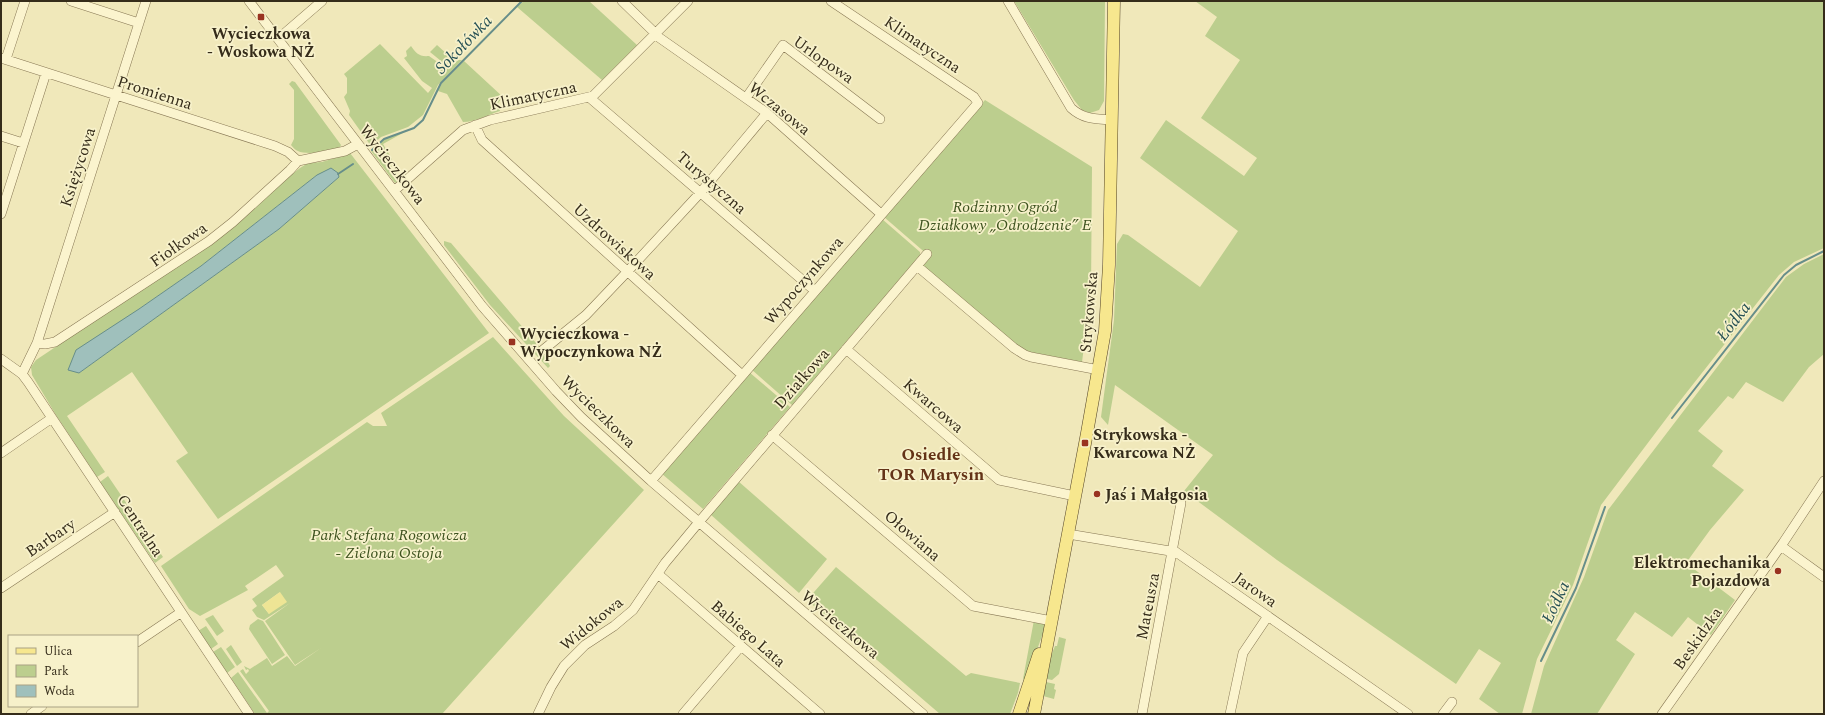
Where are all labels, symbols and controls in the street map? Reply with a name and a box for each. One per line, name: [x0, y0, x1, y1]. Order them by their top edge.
water label: Sokołówka: [429, 9, 499, 80]
street label: Klimatyczna: [879, 10, 966, 80]
marker: Wycieczkowa - Woskowa NŻ: [256, 12, 266, 22]
place label: Wycieczkowa - Woskowa NŻ: [207, 22, 315, 64]
street label: Urlopowa: [788, 30, 859, 90]
street label: Promienna: [114, 70, 196, 116]
street label: Klimatyczna: [488, 75, 579, 117]
street label: Wczasowa: [743, 76, 816, 141]
street label: Wycieczkowa: [353, 119, 431, 210]
street label: Księżycowa: [54, 124, 102, 210]
street label: Turystyczna: [671, 145, 752, 220]
park label: Rodzinny Ogród Działkowy „Odrodzenie” E: [918, 195, 1092, 237]
street label: Uzdrowiskowa: [567, 198, 662, 286]
street label: Fiołkowa: [145, 216, 212, 273]
street label: Wypoczynkowa: [758, 231, 849, 330]
street label: Strykowska: [1074, 270, 1105, 354]
water label: Łódka: [1710, 296, 1758, 347]
place label: Wycieczkowa - Wypoczynkowa NŻ: [520, 322, 663, 364]
marker: Wycieczkowa - Wypoczynkowa NŻ: [507, 337, 517, 347]
street label: Działkowa: [768, 342, 835, 415]
street label: Wycieczkowa: [555, 370, 641, 454]
street label: Kwarcowa: [898, 373, 969, 439]
place label: Strykowska - Kwarcowa NŻ: [1093, 423, 1196, 465]
marker: Strykowska - Kwarcowa NŻ: [1080, 438, 1090, 448]
district label: Osiedle TOR Marysin: [878, 442, 985, 488]
place label: Jaś i Małgosia: [1105, 483, 1208, 507]
street label: Centralna: [111, 489, 170, 562]
marker: Jaś i Małgosia: [1092, 489, 1102, 499]
street label: Ołowiana: [879, 504, 946, 567]
street label: Barbary: [21, 512, 81, 563]
park label: Park Stefana Rogowicza - Zielona Ostoja: [311, 523, 467, 565]
place label: Elektromechanika Pojazdowa: [1633, 551, 1771, 593]
street label: Jarowa: [1229, 566, 1282, 614]
marker: Elektromechanika Pojazdowa: [1773, 566, 1783, 576]
street label: Mateusza: [1130, 570, 1166, 642]
water label: Łódka: [1535, 577, 1577, 628]
street label: Wycieczkowa: [796, 585, 885, 665]
street label: Widokowa: [555, 591, 629, 657]
street label: Babiego Lata: [706, 594, 791, 673]
street label: Beskidzka: [1667, 602, 1728, 675]
legend: [8, 635, 138, 707]
text: Ulica: [44, 642, 73, 661]
text: Park: [44, 662, 69, 681]
text: Woda: [44, 682, 75, 701]

